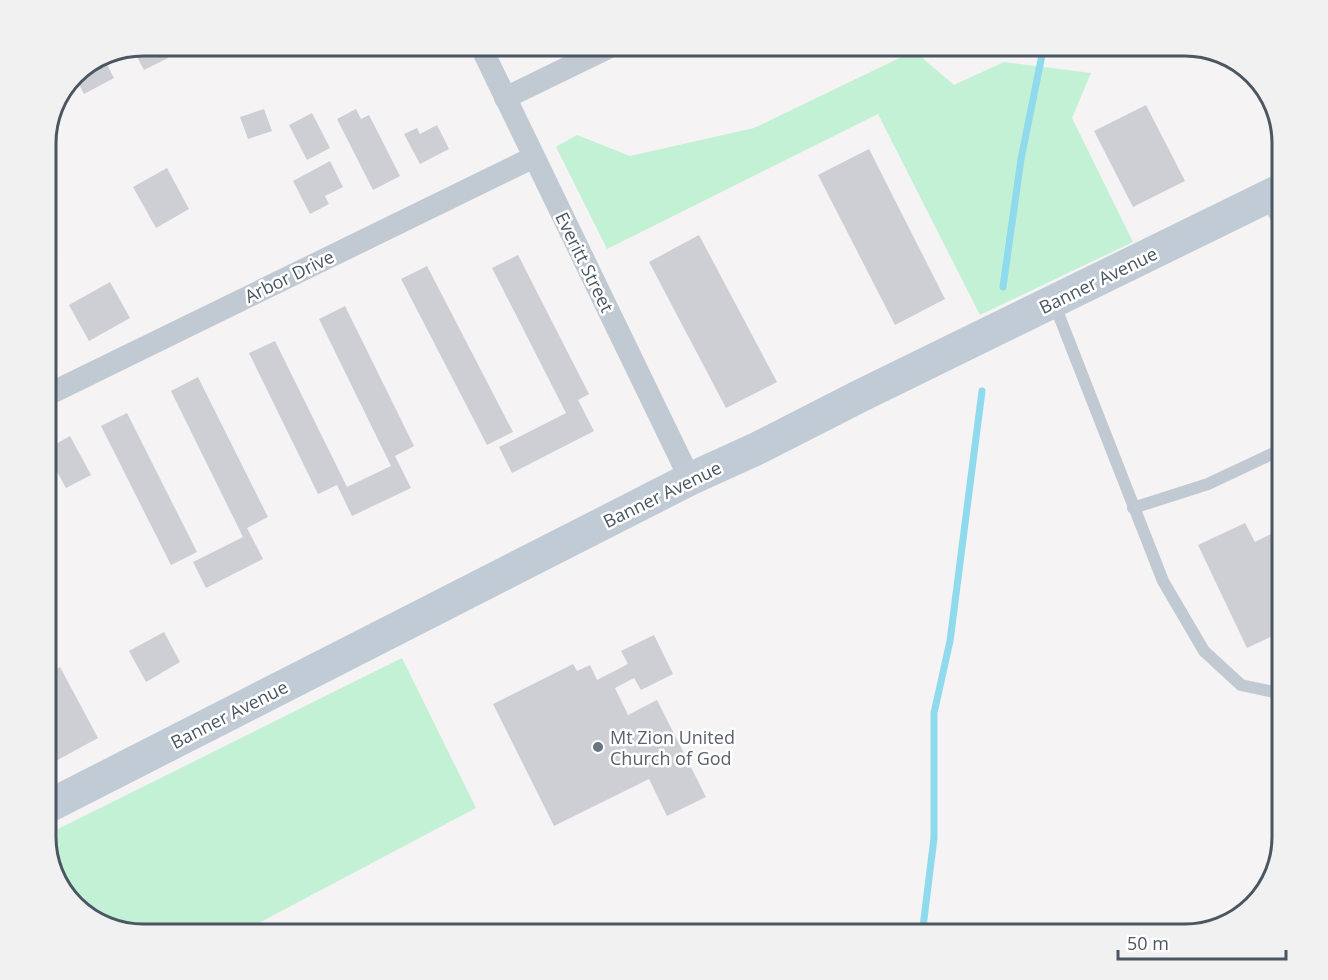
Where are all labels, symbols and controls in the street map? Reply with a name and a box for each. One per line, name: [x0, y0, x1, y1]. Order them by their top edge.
street label: Everitt Street: [550, 208, 620, 316]
street label: Banner Avenue: [1035, 241, 1161, 319]
street label: Arbor Drive: [240, 244, 338, 308]
street label: Banner Avenue: [599, 455, 725, 533]
street label: Banner Avenue: [166, 674, 292, 754]
place label: Mt Zion United Church of God: [610, 725, 735, 770]
marker: Mt Zion United Church of God: [591, 740, 605, 754]
scale bar: [1118, 923, 1286, 961]
text: 50 m: [1127, 931, 1169, 955]

